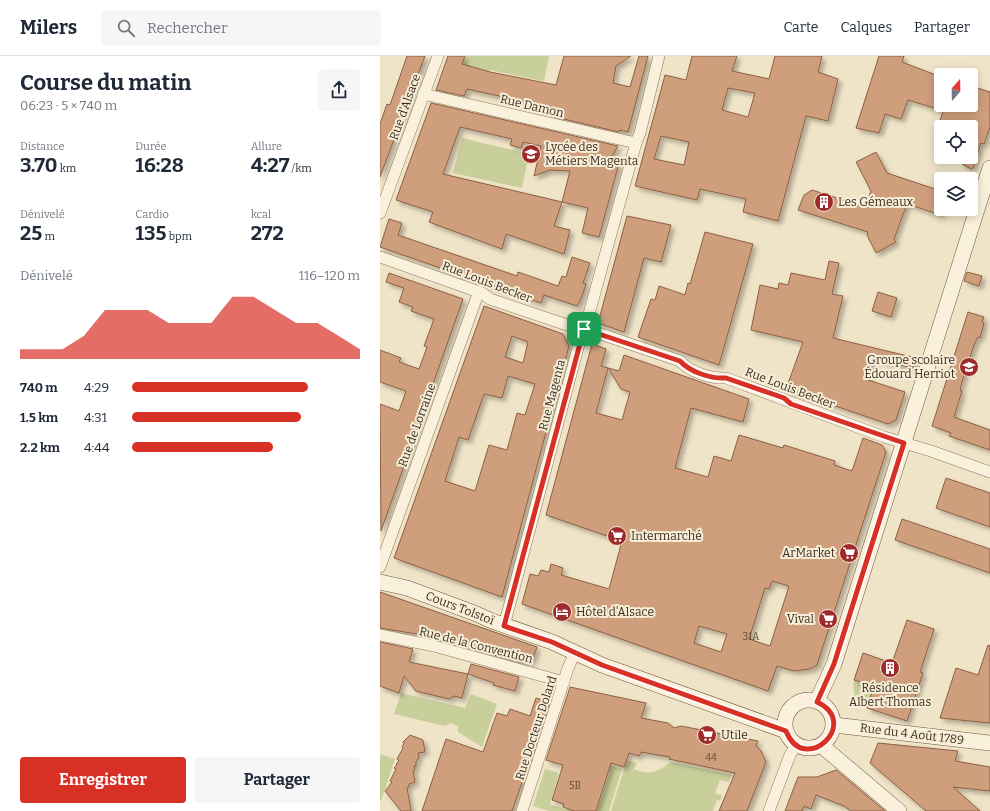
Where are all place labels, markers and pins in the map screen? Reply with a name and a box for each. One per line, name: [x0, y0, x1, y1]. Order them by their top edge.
place label: Lycée des Métiers Magenta: [545, 140, 639, 168]
school or university icon: Lycée des Métiers Magenta: [520, 143, 542, 165]
building icon: Les Gémeaux: [813, 191, 835, 213]
place label: Les Gémeaux: [838, 195, 914, 209]
pin: [567, 312, 601, 346]
place label: Groupe scolaire Édouard Herriot: [864, 353, 956, 381]
school or university icon: Groupe scolaire Édouard Herriot: [958, 356, 980, 378]
supermarket icon: Intermarché: [606, 525, 628, 547]
place label: Intermarché: [631, 529, 702, 543]
supermarket icon: ArMarket: [838, 542, 860, 564]
place label: ArMarket: [782, 546, 836, 560]
hotel icon: Hôtel d'Alsace: [551, 601, 573, 623]
place label: Hôtel d'Alsace: [576, 605, 654, 619]
supermarket icon: Vival: [817, 608, 839, 630]
place label: Vival: [787, 612, 815, 626]
building icon: Résidence Albert Thomas: [879, 657, 901, 679]
place label: Résidence Albert Thomas: [849, 681, 931, 709]
supermarket icon: Utile: [696, 724, 718, 746]
place label: Utile: [721, 728, 748, 742]

